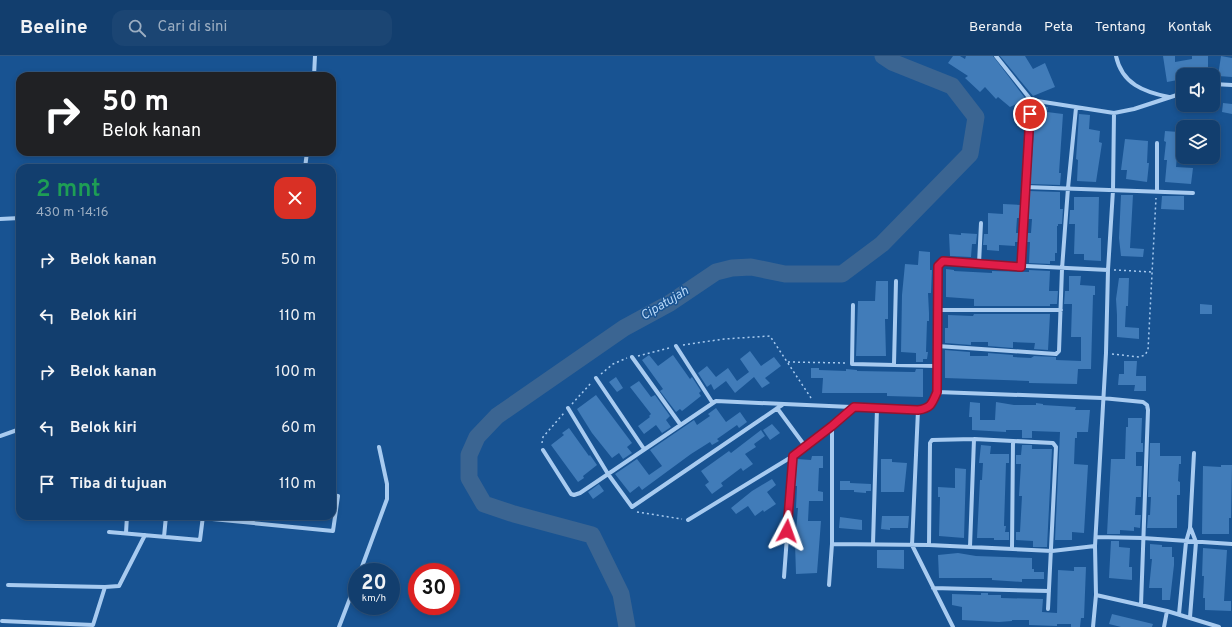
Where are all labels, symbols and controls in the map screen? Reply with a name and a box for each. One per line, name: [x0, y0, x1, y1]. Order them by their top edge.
search box: [112, 10, 392, 46]
text: Beeline: [20, 16, 88, 40]
icon: search: [126, 17, 148, 39]
text: Cari di sini: [158, 18, 227, 37]
text: Beranda: [969, 19, 1022, 36]
text: Peta: [1044, 19, 1073, 36]
text: Tentang: [1095, 19, 1146, 36]
text: Kontak: [1168, 19, 1212, 36]
map controls: [1176, 68, 1220, 164]
button: sound: [1176, 68, 1220, 112]
text: 50 m: [102, 85, 169, 121]
icon: right: [36, 88, 88, 140]
pin: [1013, 97, 1047, 131]
icon: arrive: [1019, 103, 1041, 125]
text: Belok kanan: [102, 120, 201, 143]
button: layers: [1176, 120, 1220, 164]
text: 2 mnt: [36, 175, 100, 205]
button: close: [274, 177, 316, 219]
text: 430 m · 14:16: [36, 205, 109, 221]
icon: right: [36, 249, 58, 271]
text: Belok kanan: [70, 251, 157, 270]
text: 50 m: [281, 251, 316, 270]
water label: Cipatujah: [638, 283, 692, 325]
icon: left: [36, 305, 58, 327]
text: Belok kiri: [70, 307, 137, 326]
text: 110 m: [279, 307, 316, 326]
icon: right: [36, 361, 58, 383]
text: Belok kanan: [70, 363, 157, 382]
text: 100 m: [275, 363, 316, 382]
icon: left: [36, 417, 58, 439]
text: Belok kiri: [70, 419, 137, 438]
text: 60 m: [281, 419, 316, 438]
icon: arrive: [36, 473, 58, 495]
text: Tiba di tujuan: [70, 475, 167, 494]
text: 110 m: [279, 475, 316, 494]
position arrow: [766, 510, 808, 552]
speed limit sign: 30: [408, 563, 460, 615]
text: 20: [361, 571, 387, 597]
text: km/h: [362, 592, 386, 605]

